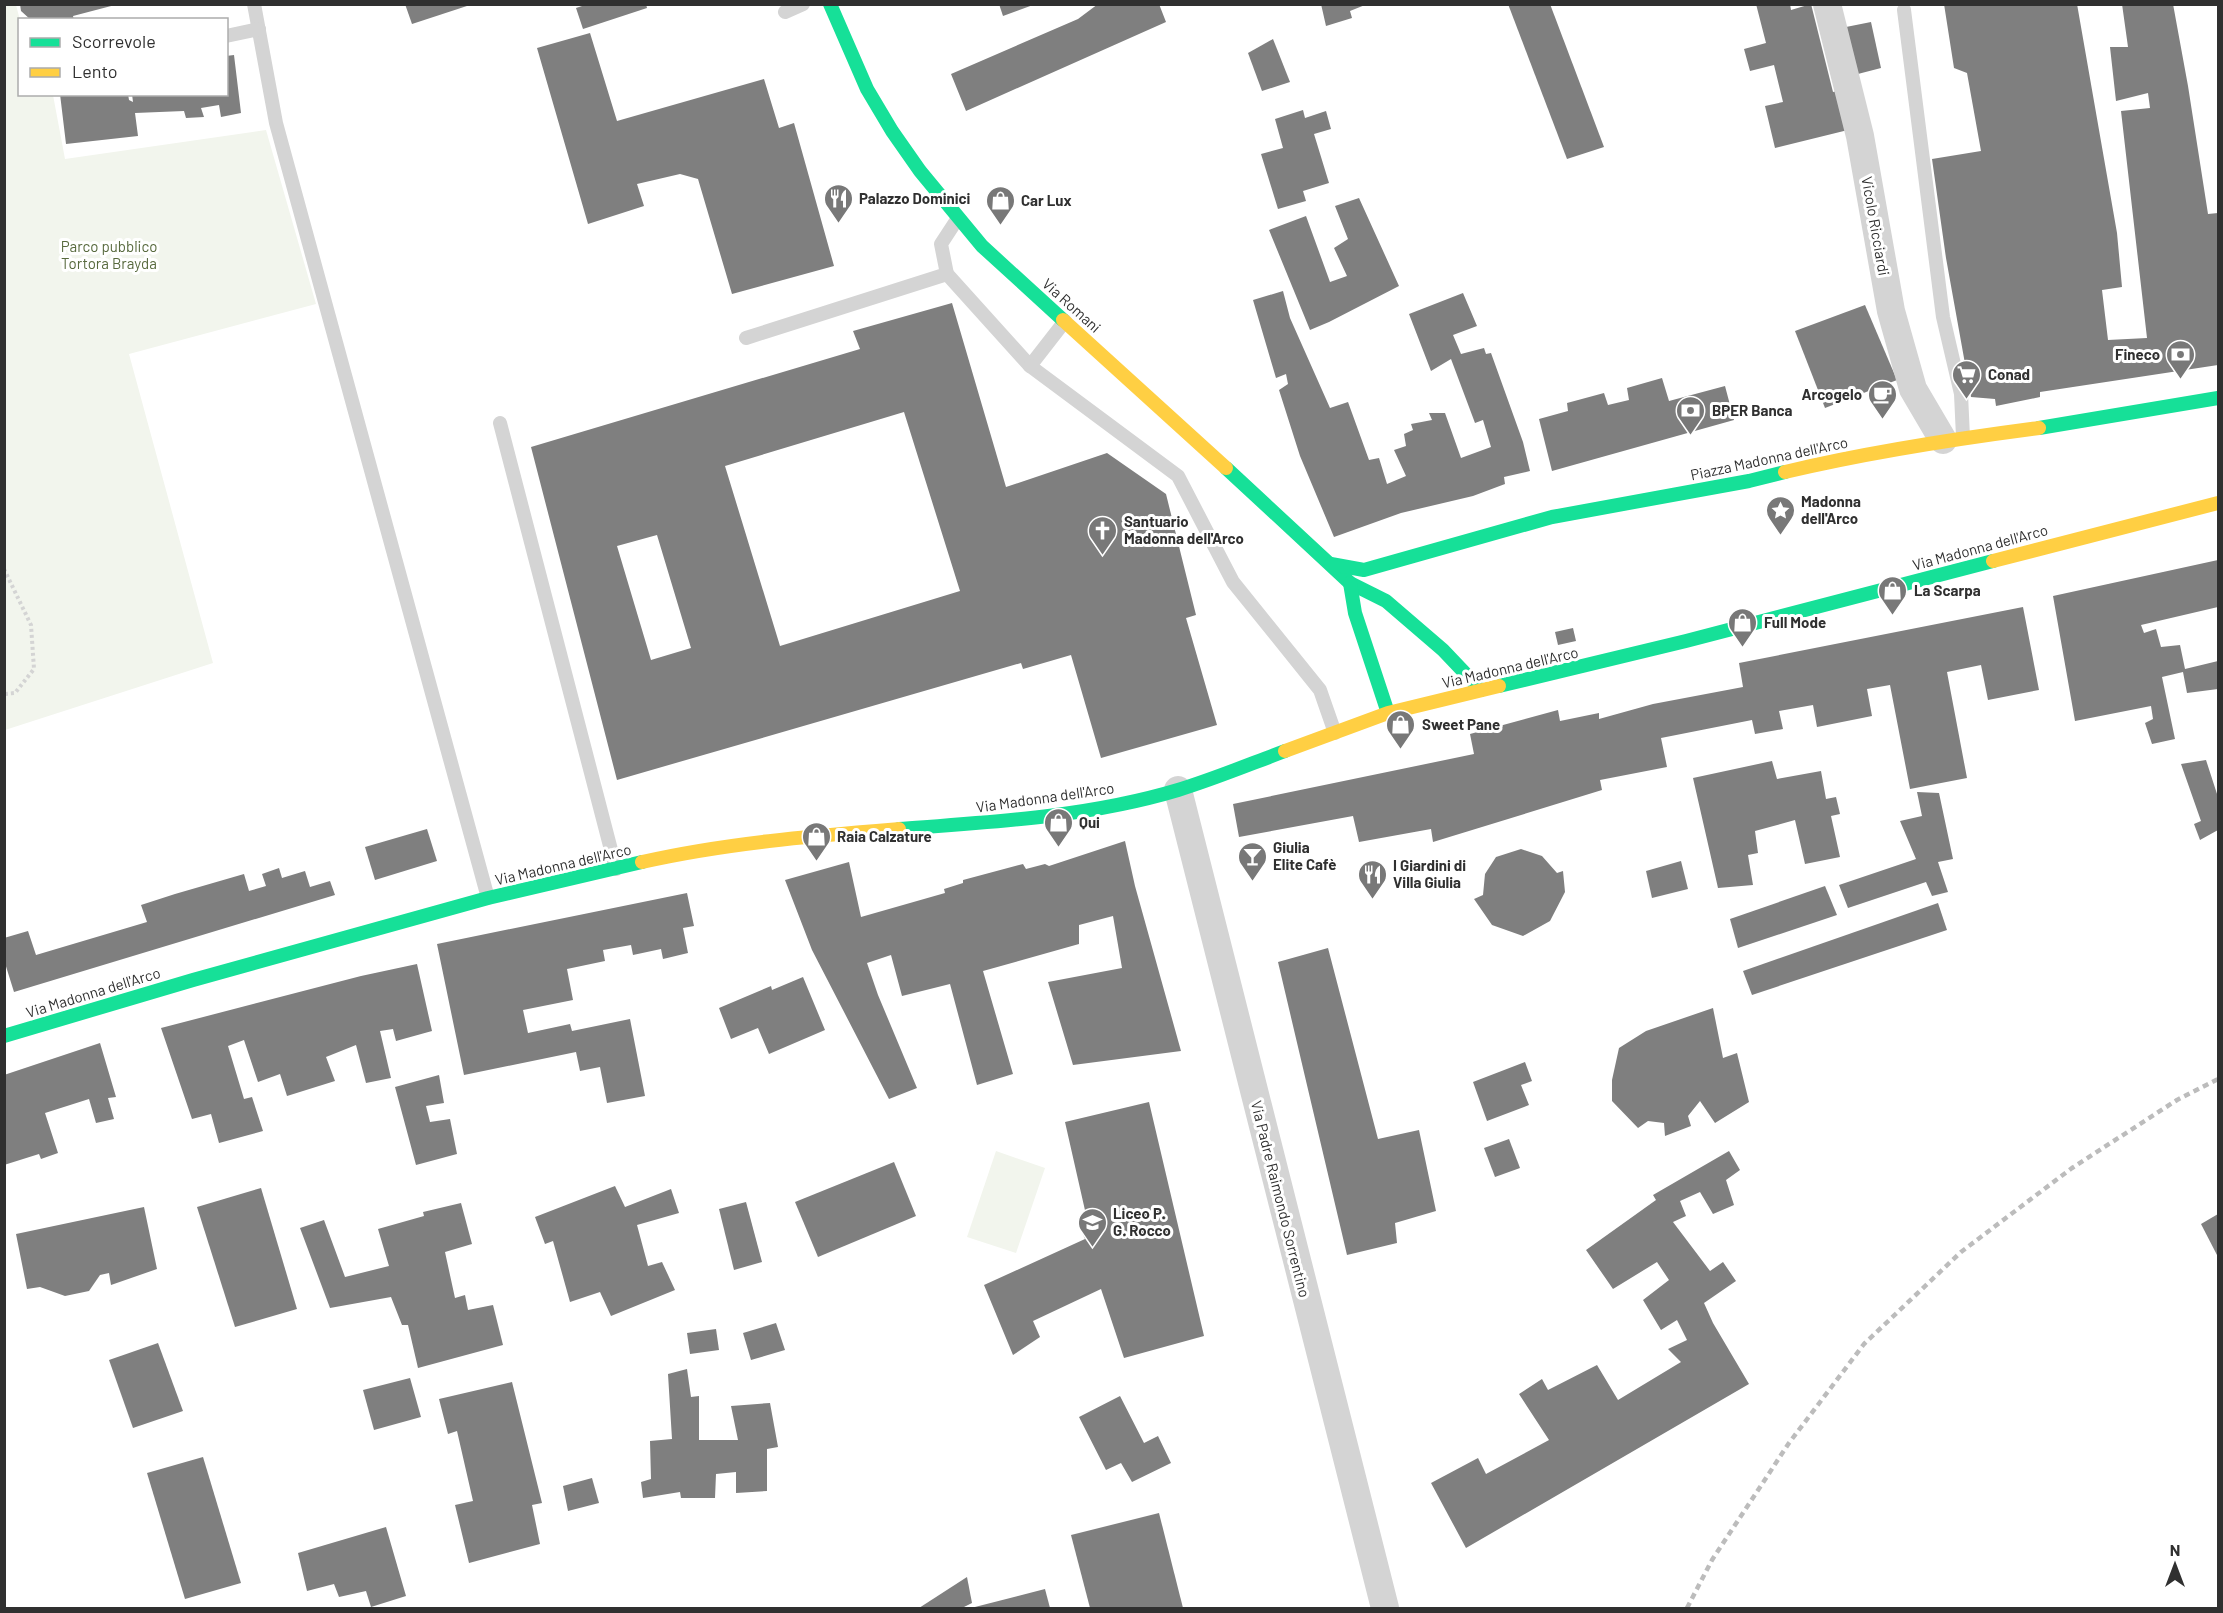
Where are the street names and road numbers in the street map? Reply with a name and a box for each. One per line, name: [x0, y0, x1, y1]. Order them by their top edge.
street label: Vicolo Ricciardi: [1858, 175, 1894, 277]
street label: Via Romani: [1039, 274, 1105, 336]
street label: Piazza Madonna dell'Arco: [1689, 433, 1849, 483]
street label: Via Madonna dell'Arco: [1910, 520, 2050, 574]
street label: Via Madonna dell'Arco: [1440, 643, 1580, 691]
street label: Via Madonna dell'Arco: [975, 778, 1115, 816]
street label: Via Madonna dell'Arco: [493, 840, 633, 888]
street label: Via Madonna dell'Arco: [24, 963, 162, 1021]
street label: Via Padre Raimondo Sorrentino: [1248, 1099, 1314, 1299]

